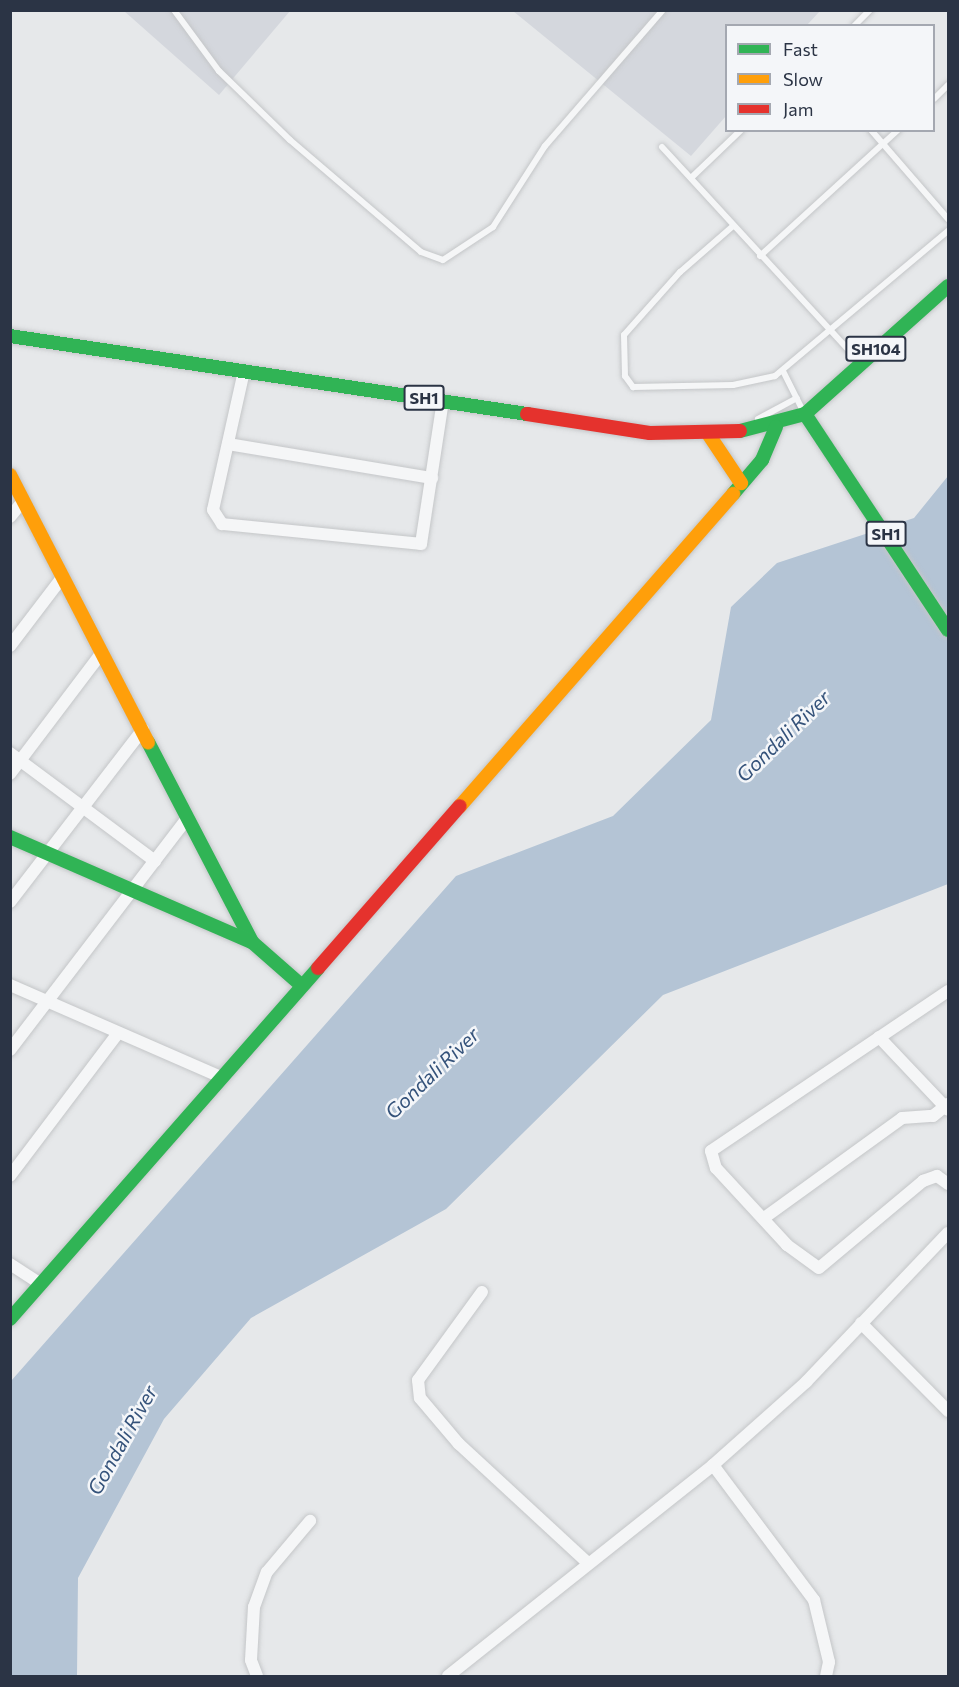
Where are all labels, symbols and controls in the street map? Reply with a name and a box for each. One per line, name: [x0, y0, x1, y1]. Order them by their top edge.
legend: [725, 24, 935, 132]
text: Fast: [783, 38, 818, 60]
text: Slow: [783, 68, 823, 90]
text: Jam: [783, 98, 813, 120]
road number: SH104: [844, 336, 908, 362]
road number: SH1: [403, 385, 445, 411]
road number: SH1: [865, 521, 907, 547]
water label: Gondali River: [731, 685, 835, 787]
water label: Gondali River: [380, 1022, 484, 1124]
water label: Gondali River: [82, 1381, 162, 1499]

